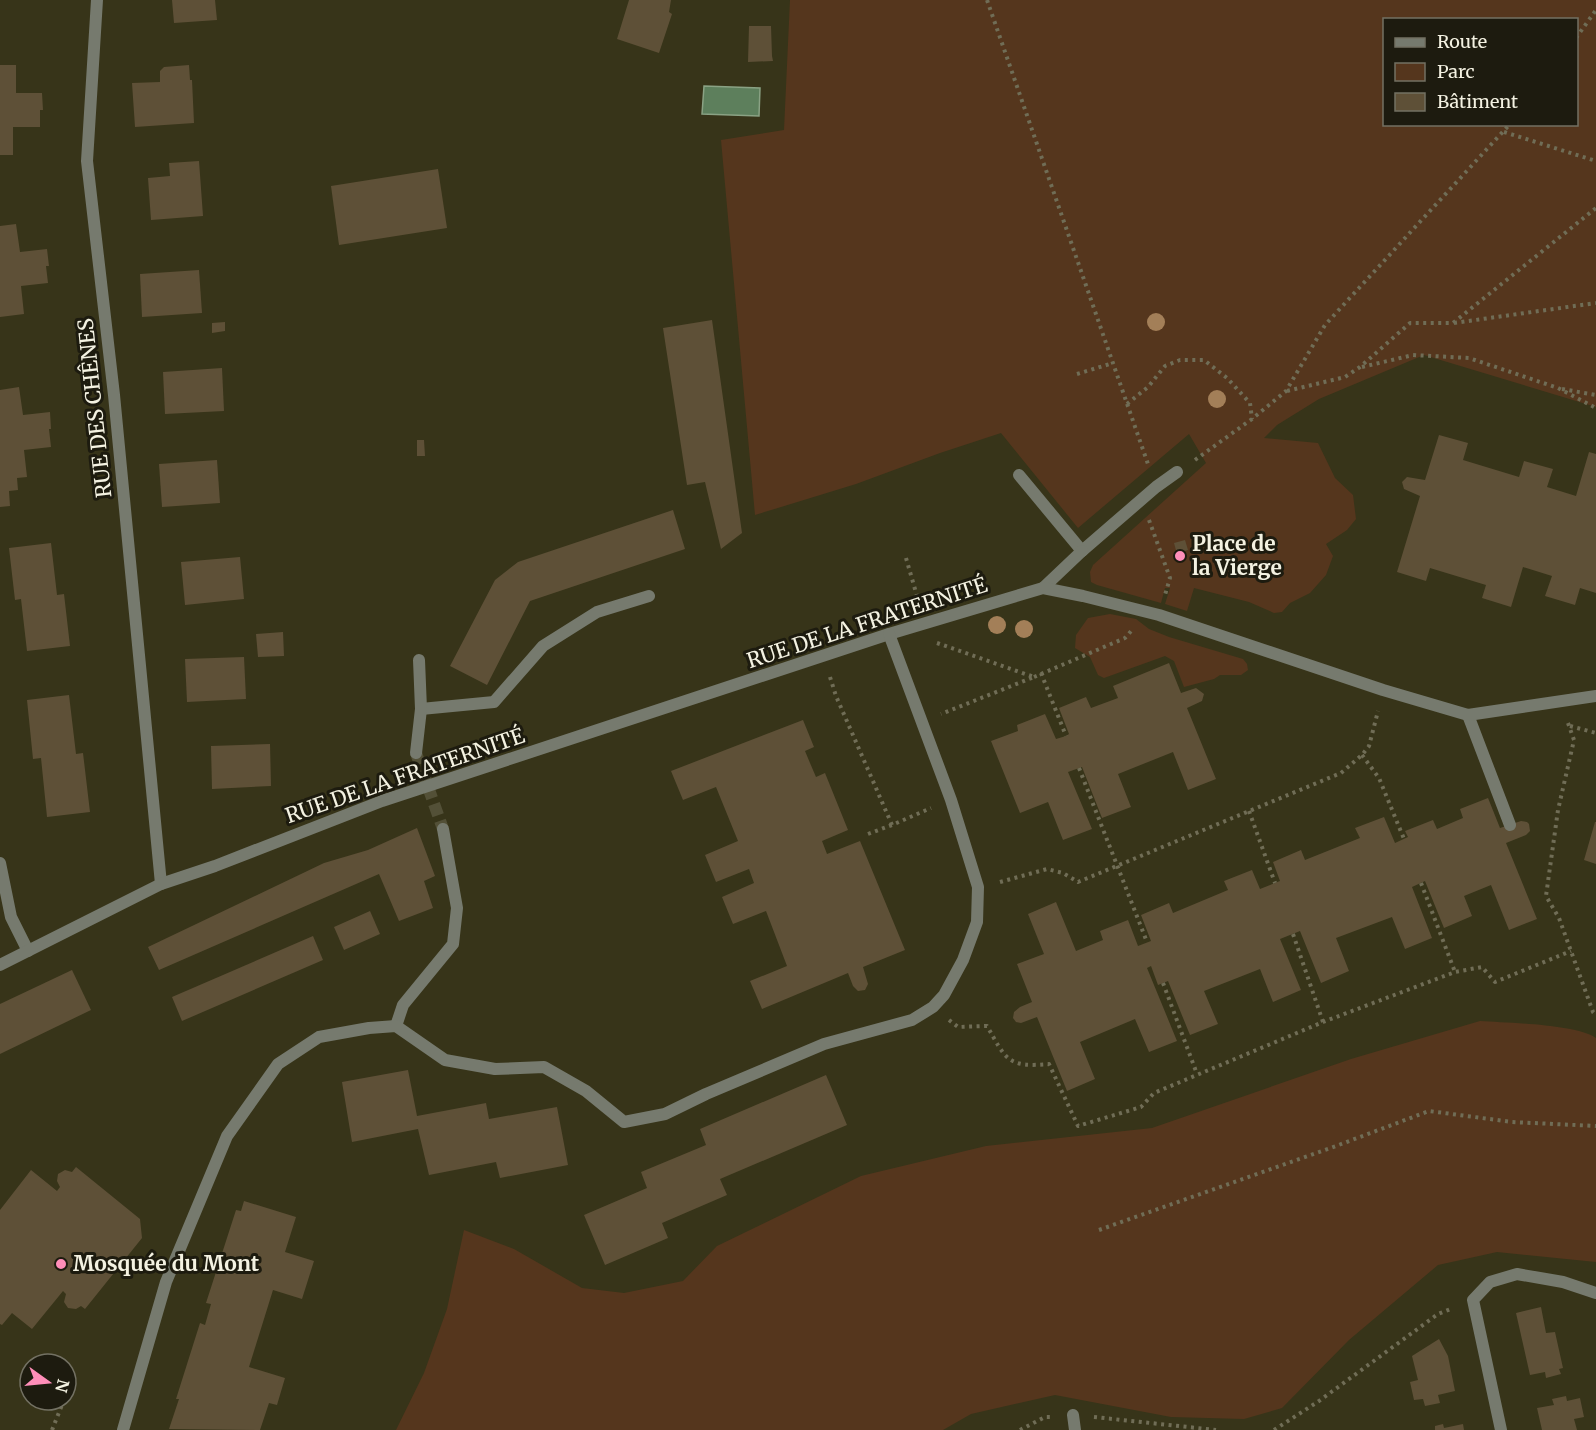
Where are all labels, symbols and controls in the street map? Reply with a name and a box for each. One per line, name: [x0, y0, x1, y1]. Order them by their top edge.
legend: [1383, 18, 1578, 126]
text: Route: [1437, 30, 1487, 53]
text: Parc: [1437, 60, 1475, 83]
text: Bâtiment: [1437, 90, 1518, 113]
street label: RUE DES CHÊNES: [72, 317, 117, 499]
place label: Place de la Vierge: [1192, 530, 1282, 581]
marker: Place de la Vierge: [1173, 549, 1187, 563]
street label: RUE DE LA FRATERNITÉ: [743, 570, 991, 674]
street label: RUE DE LA FRATERNITÉ: [281, 721, 529, 829]
place label: Mosquée du Mont: [73, 1250, 260, 1277]
marker: Mosquée du Mont: [54, 1257, 68, 1271]
north arrow: [18, 1352, 78, 1412]
text: N: [51, 1377, 74, 1395]

